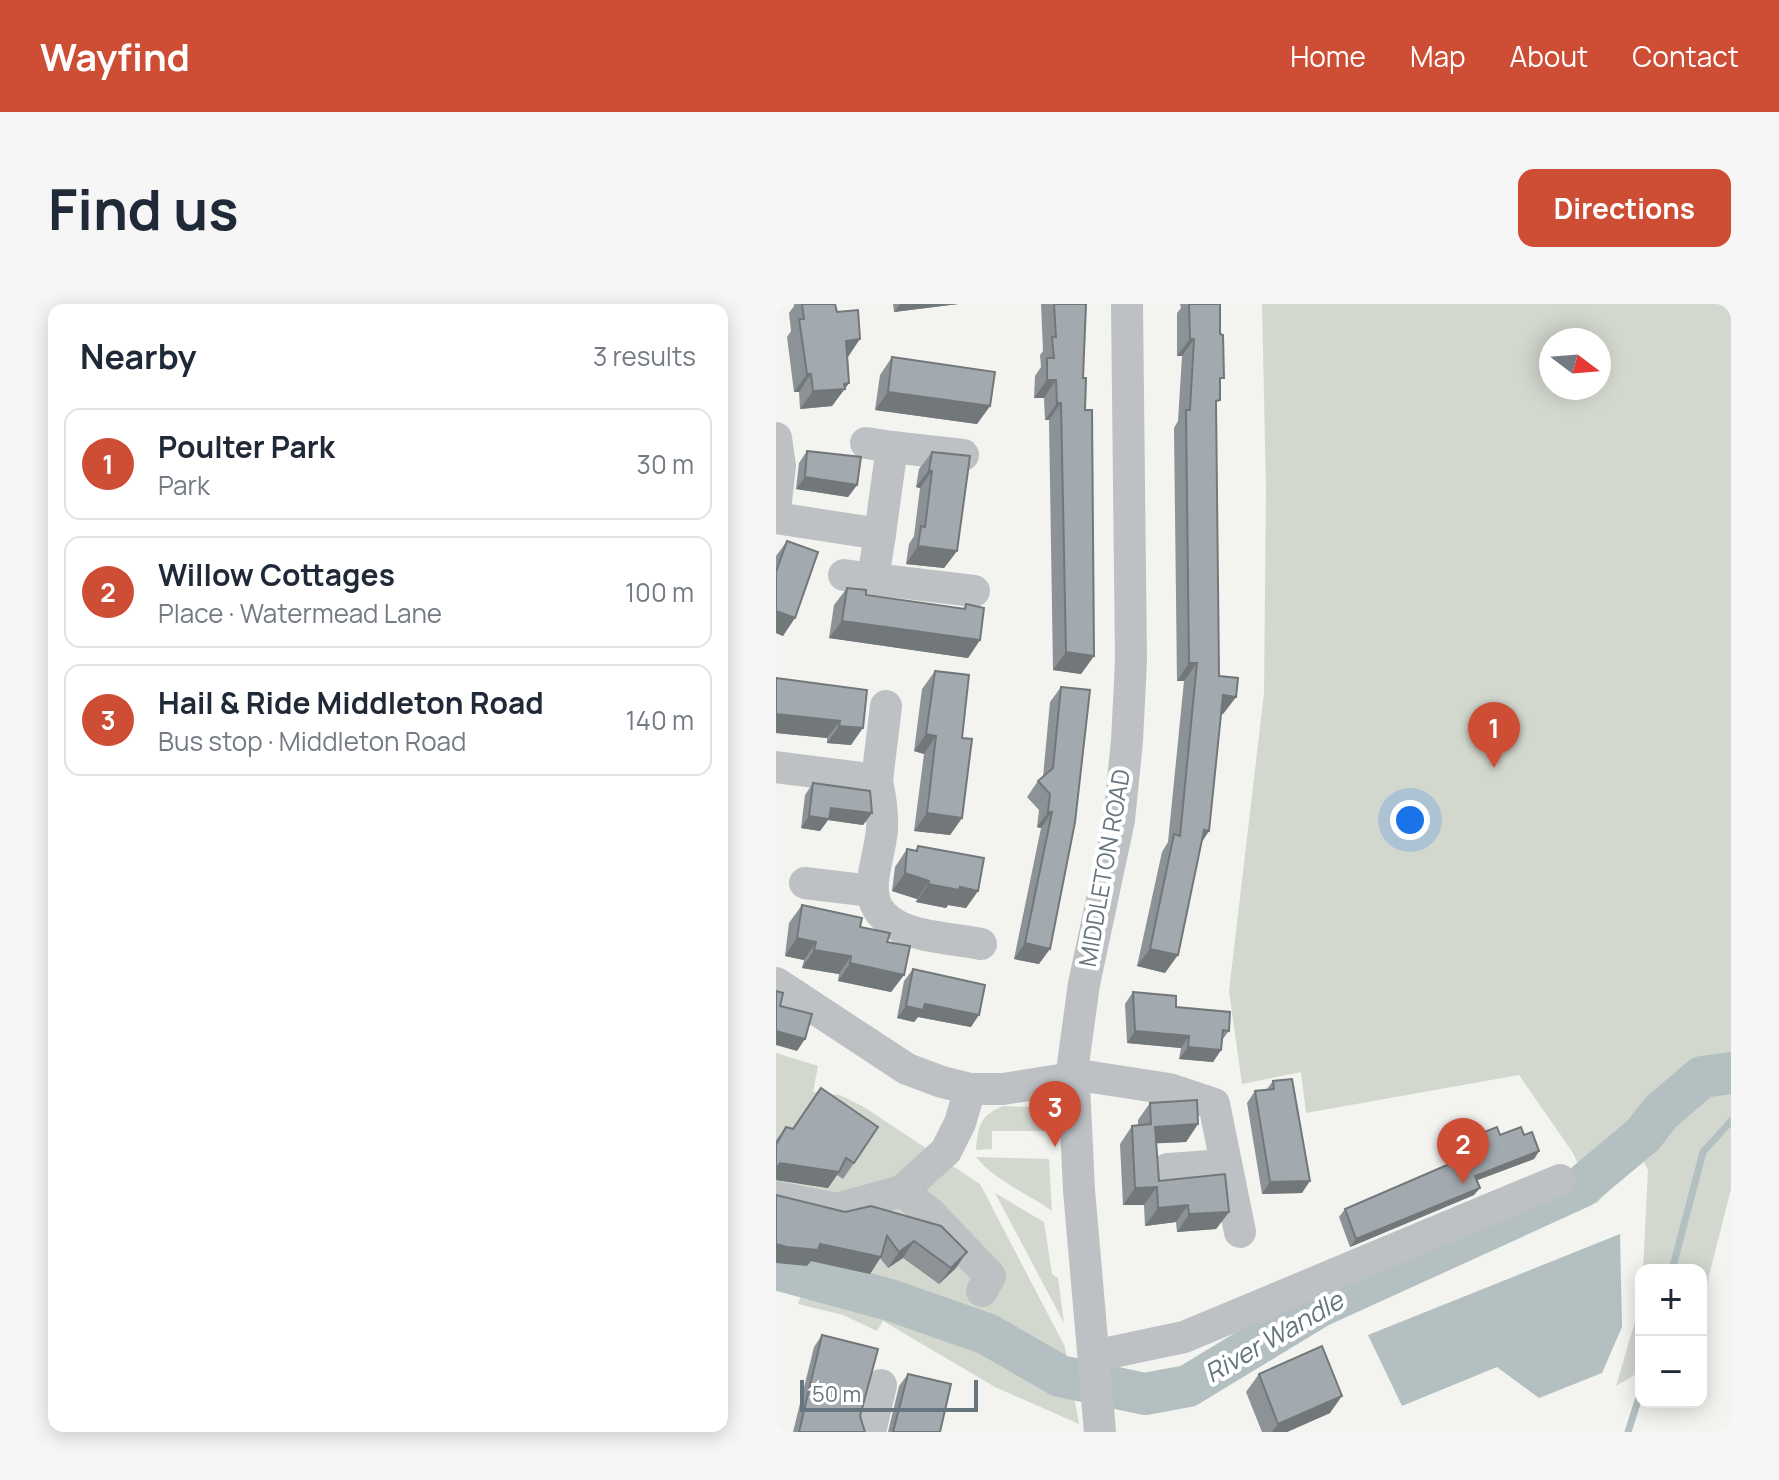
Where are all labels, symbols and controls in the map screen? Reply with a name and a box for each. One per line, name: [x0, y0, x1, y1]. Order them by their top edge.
text: Wayfind: [40, 30, 190, 82]
text: Home: [1290, 37, 1366, 75]
text: Map: [1410, 37, 1466, 75]
text: About: [1510, 37, 1588, 75]
text: Contact: [1632, 37, 1739, 75]
button: Directions: [1518, 169, 1731, 247]
text: Find us: [48, 170, 239, 247]
north arrow: [1539, 328, 1611, 400]
text: Nearby: [80, 333, 196, 379]
text: 3 results: [593, 338, 696, 374]
text: Poulter Park: [158, 426, 335, 467]
text: 1: [102, 446, 114, 482]
text: 30 m: [637, 446, 694, 482]
text: Park: [158, 467, 210, 503]
text: Willow Cottages: [158, 554, 395, 595]
text: 2: [100, 574, 116, 610]
text: 100 m: [625, 574, 694, 610]
text: Place · Watermead Lane: [158, 595, 442, 631]
text: Hail & Ride Middleton Road: [158, 682, 544, 723]
text: 3: [100, 702, 116, 738]
text: 140 m: [625, 702, 694, 738]
pin: 1: [1468, 702, 1520, 768]
text: Bus stop · Middleton Road: [158, 723, 466, 759]
street label: MIDDLETON ROAD: [1070, 766, 1137, 969]
your location: [1390, 800, 1430, 840]
pin: 3: [1029, 1081, 1081, 1147]
pin: 2: [1437, 1118, 1489, 1184]
map controls: [1635, 1264, 1707, 1408]
button: +: [1635, 1264, 1707, 1336]
water label: River Wandle: [1198, 1281, 1351, 1390]
button: −: [1635, 1336, 1707, 1408]
scale bar: [800, 1376, 978, 1412]
text: 50 m: [812, 1379, 861, 1409]

